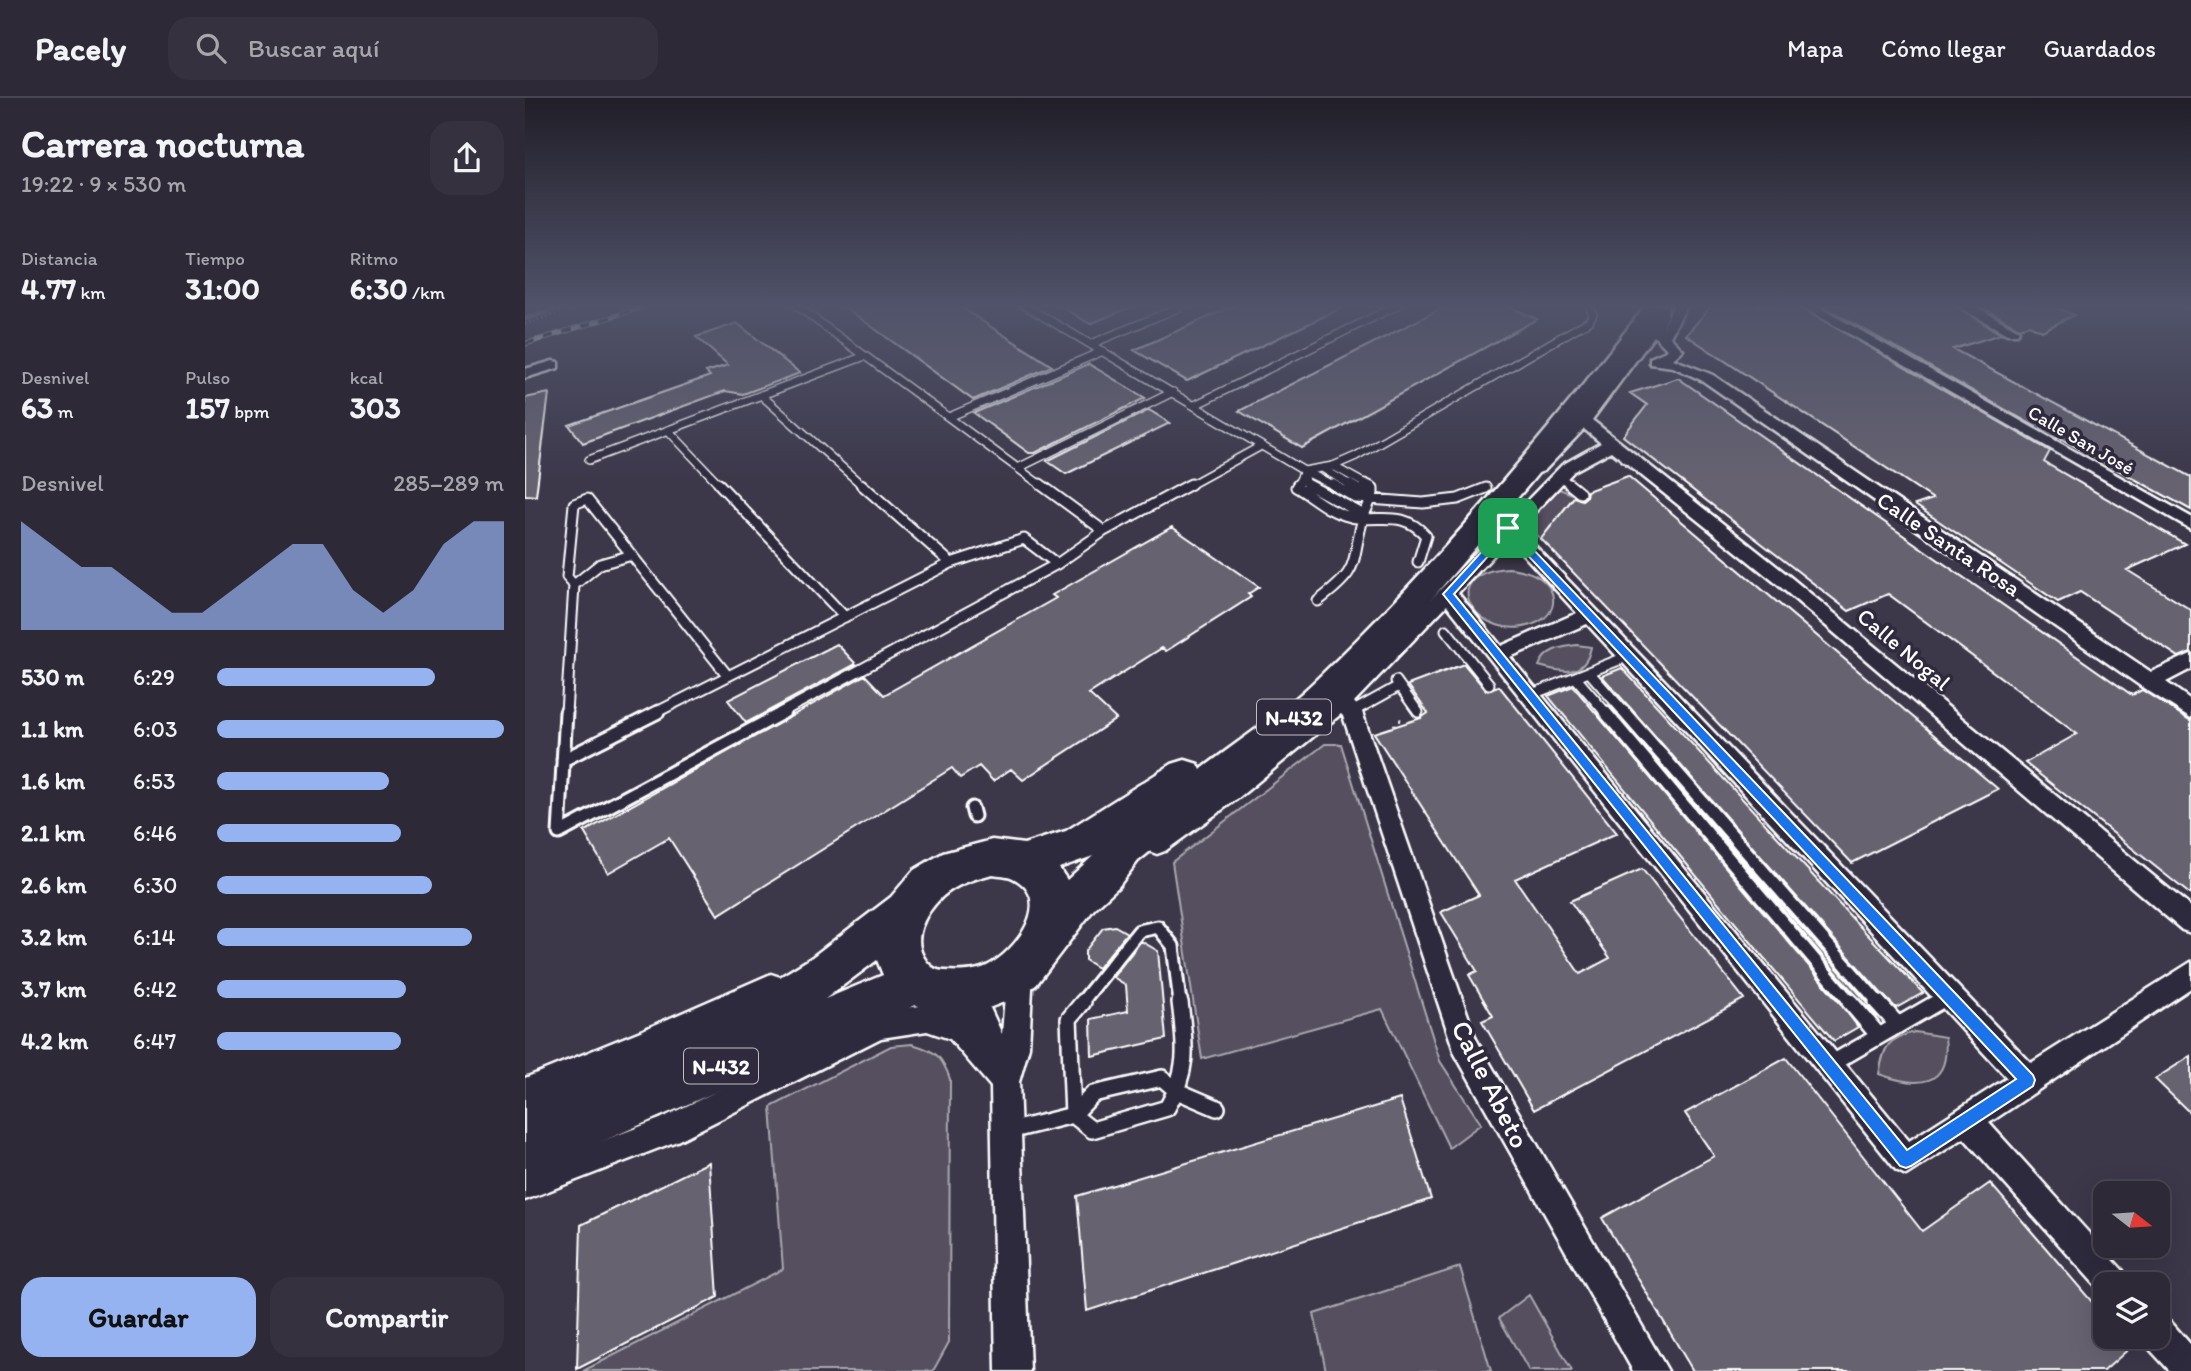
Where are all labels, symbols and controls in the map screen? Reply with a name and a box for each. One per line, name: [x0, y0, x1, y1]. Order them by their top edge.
search box: [168, 17, 658, 80]
text: Pacely: [35, 29, 126, 68]
icon: search: [192, 29, 230, 67]
text: Buscar aquí: [248, 32, 379, 64]
text: Mapa: [1787, 34, 1843, 63]
text: Cómo llegar: [1881, 34, 2006, 63]
text: Guardados: [2044, 34, 2156, 63]
text: Carrera nocturna: [21, 121, 304, 167]
button: share: [430, 121, 504, 195]
text: 19:22 · 9 × 530 m: [21, 170, 186, 198]
text: Distancia: [21, 247, 98, 270]
text: Tiempo: [185, 247, 245, 270]
text: Ritmo: [350, 247, 398, 270]
text: 4.77: [21, 270, 76, 307]
text: 31:00: [185, 270, 260, 307]
text: 6:30: [350, 270, 408, 307]
text: km: [76, 281, 106, 304]
text: /km: [408, 281, 445, 304]
text: Desnivel: [21, 366, 89, 389]
text: Pulso: [185, 366, 230, 389]
text: kcal: [350, 366, 383, 389]
text: 63: [21, 389, 53, 426]
text: 157: [185, 389, 230, 426]
text: 303: [350, 389, 401, 426]
text: m: [53, 400, 74, 423]
text: bpm: [230, 400, 269, 423]
street label: Calle San José: [2024, 400, 2138, 480]
text: Desnivel: [21, 469, 104, 497]
text: 285–289 m: [393, 469, 504, 497]
street label: Calle Santa Rosa: [1872, 486, 2026, 603]
pin: [1478, 498, 1538, 558]
icon: arrive: [1489, 509, 1527, 547]
street label: Calle Nogal: [1852, 602, 1957, 696]
text: 530 m: [21, 663, 84, 691]
text: 6:29: [133, 663, 175, 691]
road number: N-432: [1257, 700, 1331, 734]
text: 1.1 km: [21, 715, 84, 743]
text: 6:03: [133, 715, 178, 743]
text: 1.6 km: [21, 767, 85, 795]
text: 6:53: [133, 767, 175, 795]
text: 2.1 km: [21, 819, 85, 847]
text: 6:46: [133, 819, 177, 847]
text: 2.6 km: [21, 871, 87, 899]
text: 6:30: [133, 871, 178, 899]
text: 3.2 km: [21, 923, 87, 951]
text: 6:14: [133, 923, 175, 951]
text: 3.7 km: [21, 975, 86, 1003]
text: 6:42: [133, 975, 177, 1003]
street label: Calle Abeto: [1444, 1014, 1538, 1154]
text: 4.2 km: [21, 1027, 88, 1055]
text: 6:47: [133, 1027, 176, 1055]
road number: N-432: [684, 1048, 758, 1084]
north arrow: [2093, 1181, 2170, 1258]
map controls: [2093, 1181, 2170, 1349]
button: layers: [2093, 1272, 2170, 1349]
button: Guardar: [21, 1277, 256, 1357]
button: Compartir: [270, 1277, 504, 1357]

